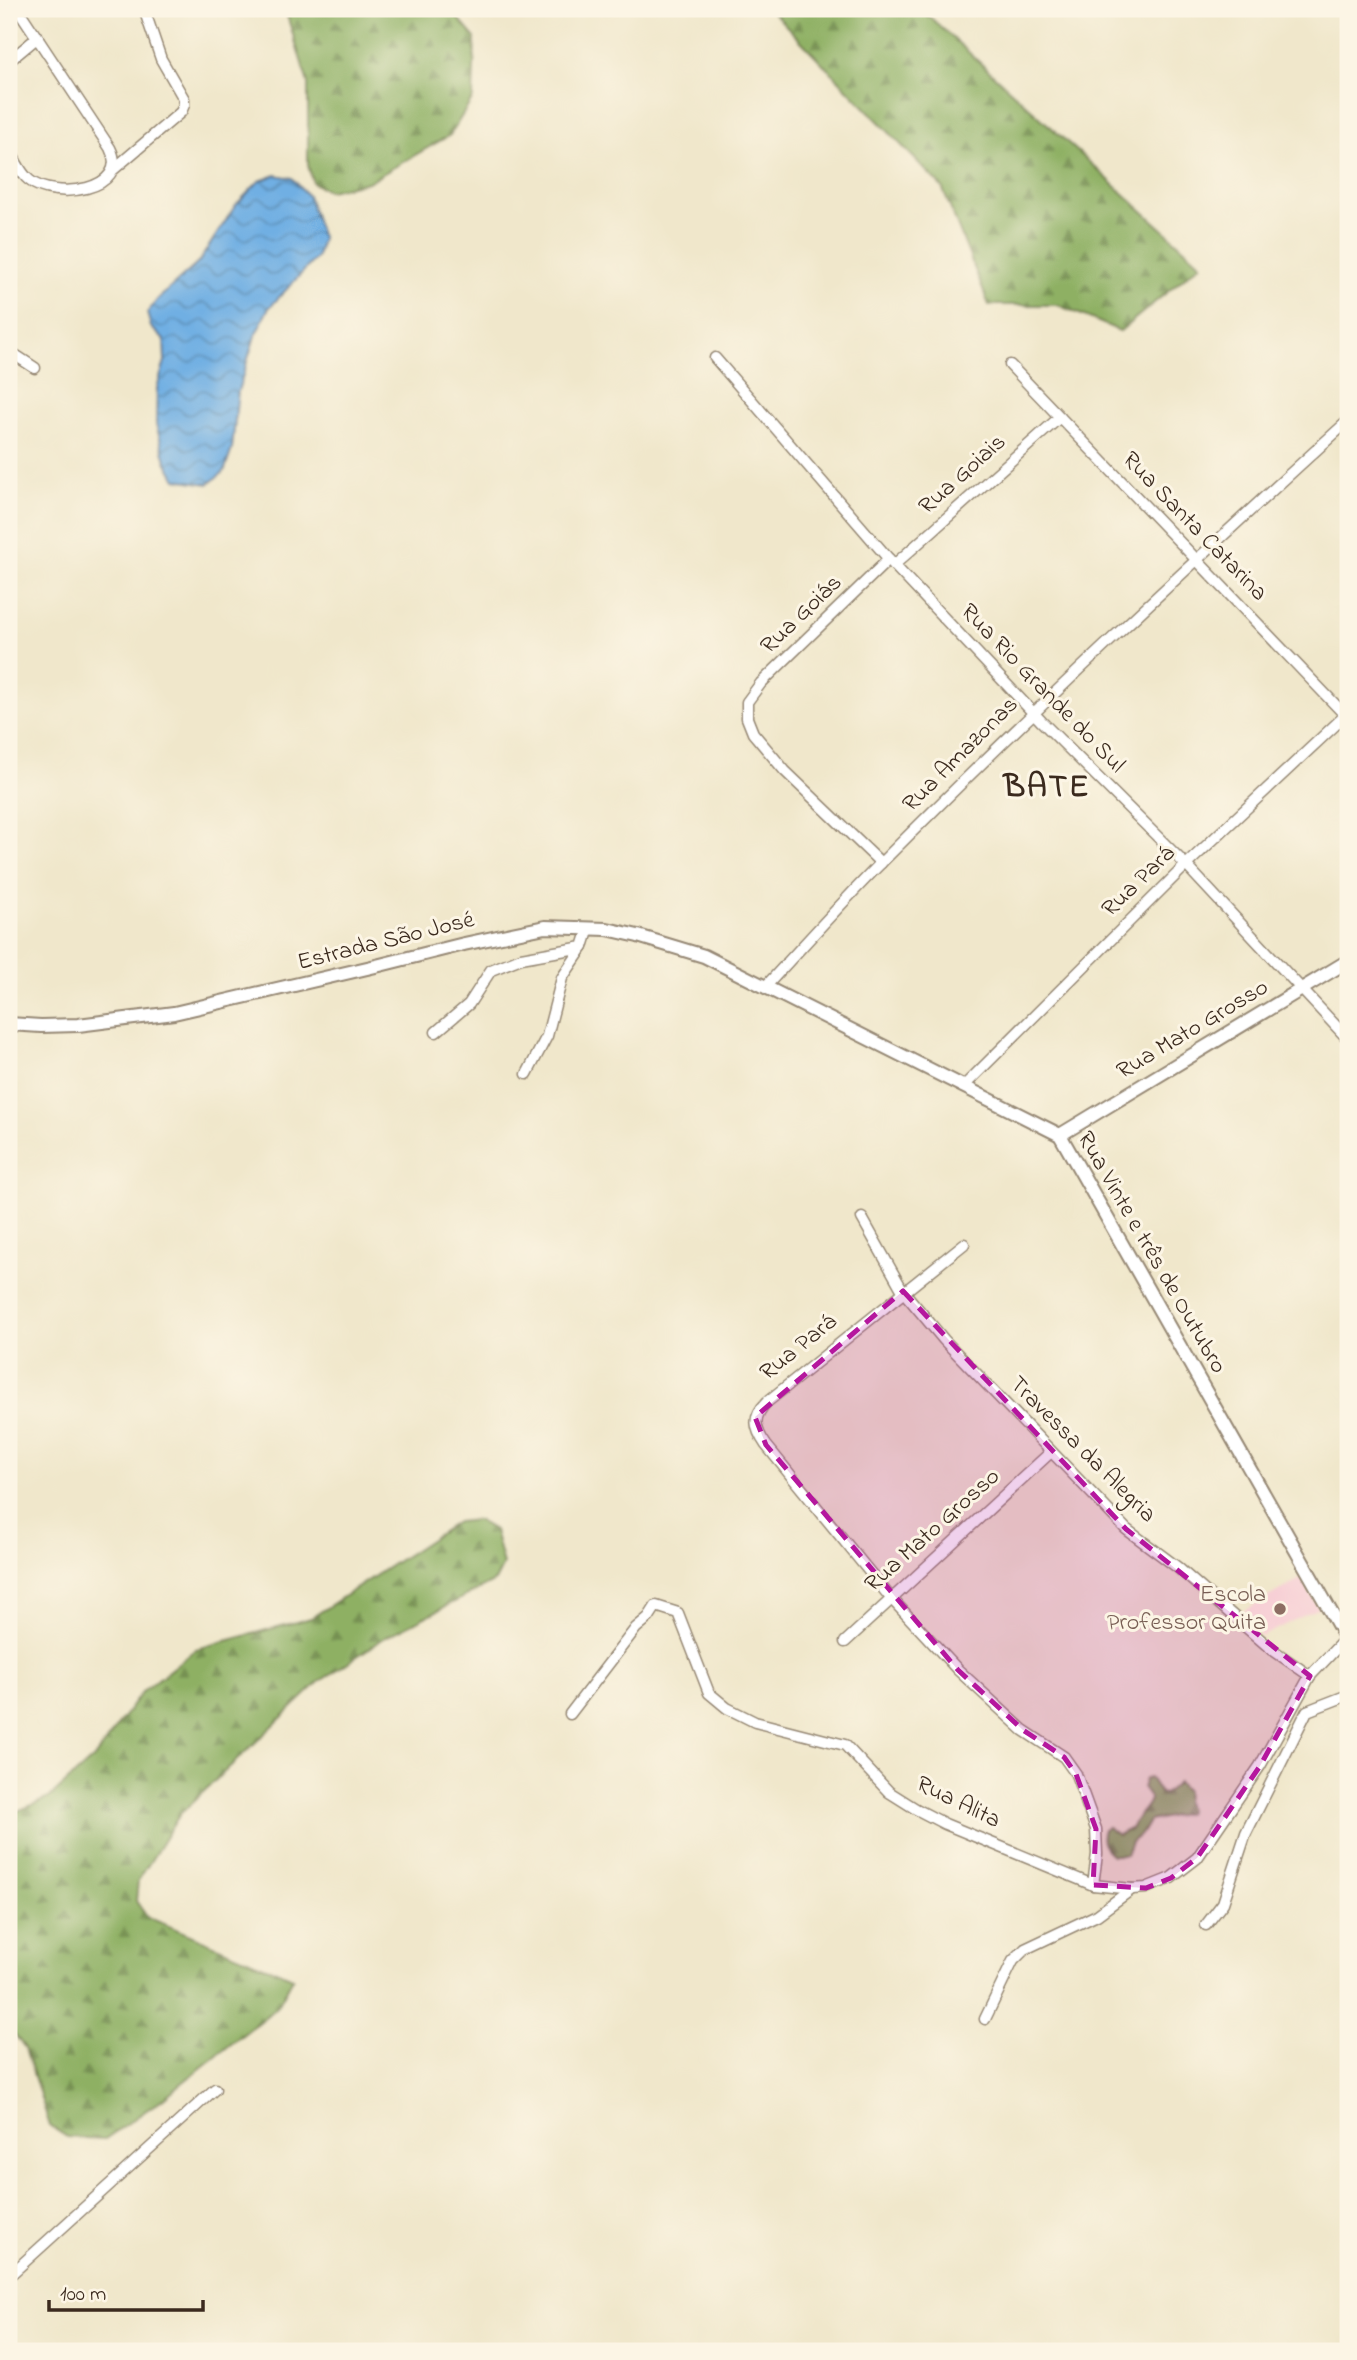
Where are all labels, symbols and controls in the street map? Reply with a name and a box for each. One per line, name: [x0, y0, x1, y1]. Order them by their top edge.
street label: Rua Goiais: [911, 426, 1015, 524]
street label: Rua Santa Catarina: [1113, 444, 1275, 610]
street label: Rua Goiás: [753, 567, 851, 663]
street label: Rua Rio Grande do Sul: [951, 596, 1133, 782]
street label: Rua Amazonas: [895, 689, 1027, 821]
district label: BATE: [1002, 765, 1090, 812]
street label: Rua Pará: [1094, 838, 1184, 926]
street label: Estrada São José: [294, 903, 478, 981]
street label: Rua Mato Grosso: [1110, 971, 1276, 1089]
street label: Rua Vinte e três de Outubro: [1067, 1125, 1235, 1381]
street label: Rua Pará: [753, 1306, 845, 1390]
street label: Travessa da Alegria: [1000, 1368, 1164, 1532]
street label: Rua Mato Grosso: [857, 1461, 1009, 1601]
place label: Escola Professor Quita: [1107, 1578, 1266, 1641]
marker: Escola Professor Quita: [1272, 1601, 1288, 1617]
street label: Rua Alita: [910, 1768, 1006, 1838]
scale bar: [49, 2269, 203, 2313]
text: 100 m: [60, 2280, 106, 2310]

